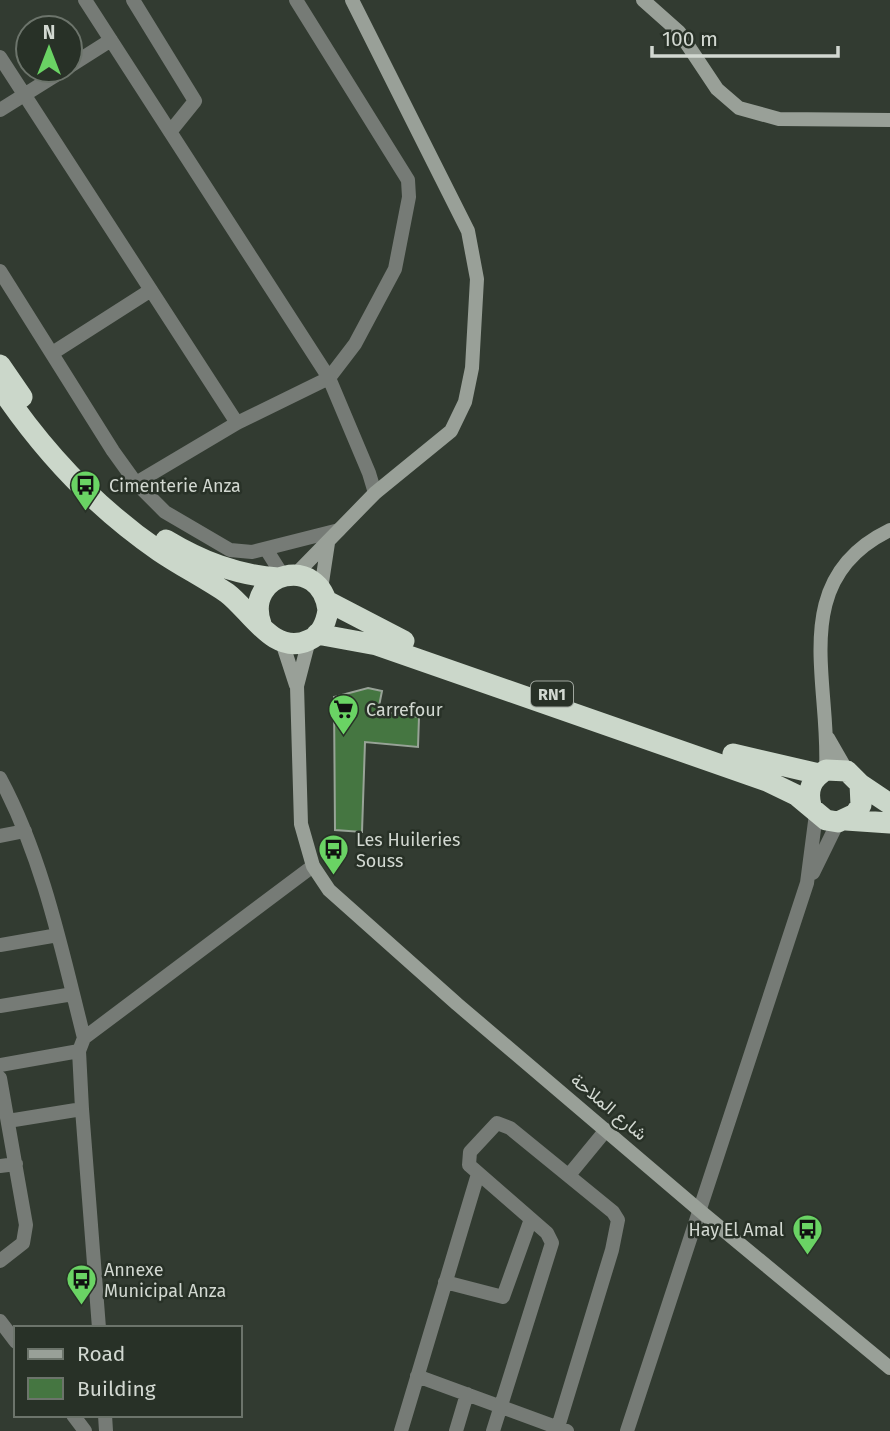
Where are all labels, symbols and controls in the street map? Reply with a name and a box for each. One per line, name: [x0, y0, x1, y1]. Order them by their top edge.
north arrow: [14, 14, 84, 84]
scale bar: [652, 14, 838, 58]
text: N: [43, 21, 55, 44]
text: 100 m: [662, 26, 718, 52]
bus stop icon: Cimenterie Anza: [69, 469, 103, 513]
place label: Cimenterie Anza: [109, 475, 241, 497]
road number: RN1: [531, 681, 573, 706]
supermarket icon: Carrefour: [326, 693, 360, 737]
place label: Carrefour: [366, 699, 443, 721]
place label: Les Huileries Souss: [356, 829, 461, 872]
bus stop icon: Les Huileries Souss: [316, 833, 350, 877]
street label: شارع الملاحة: [566, 1069, 652, 1146]
bus stop icon: Hay El Amal: [790, 1213, 824, 1257]
place label: Hay El Amal: [688, 1219, 784, 1241]
place label: Annexe Municipal Anza: [104, 1259, 226, 1302]
bus stop icon: Annexe Municipal Anza: [64, 1263, 98, 1307]
legend: [14, 1326, 242, 1417]
text: Road: [77, 1341, 125, 1367]
text: Building: [77, 1376, 156, 1402]

